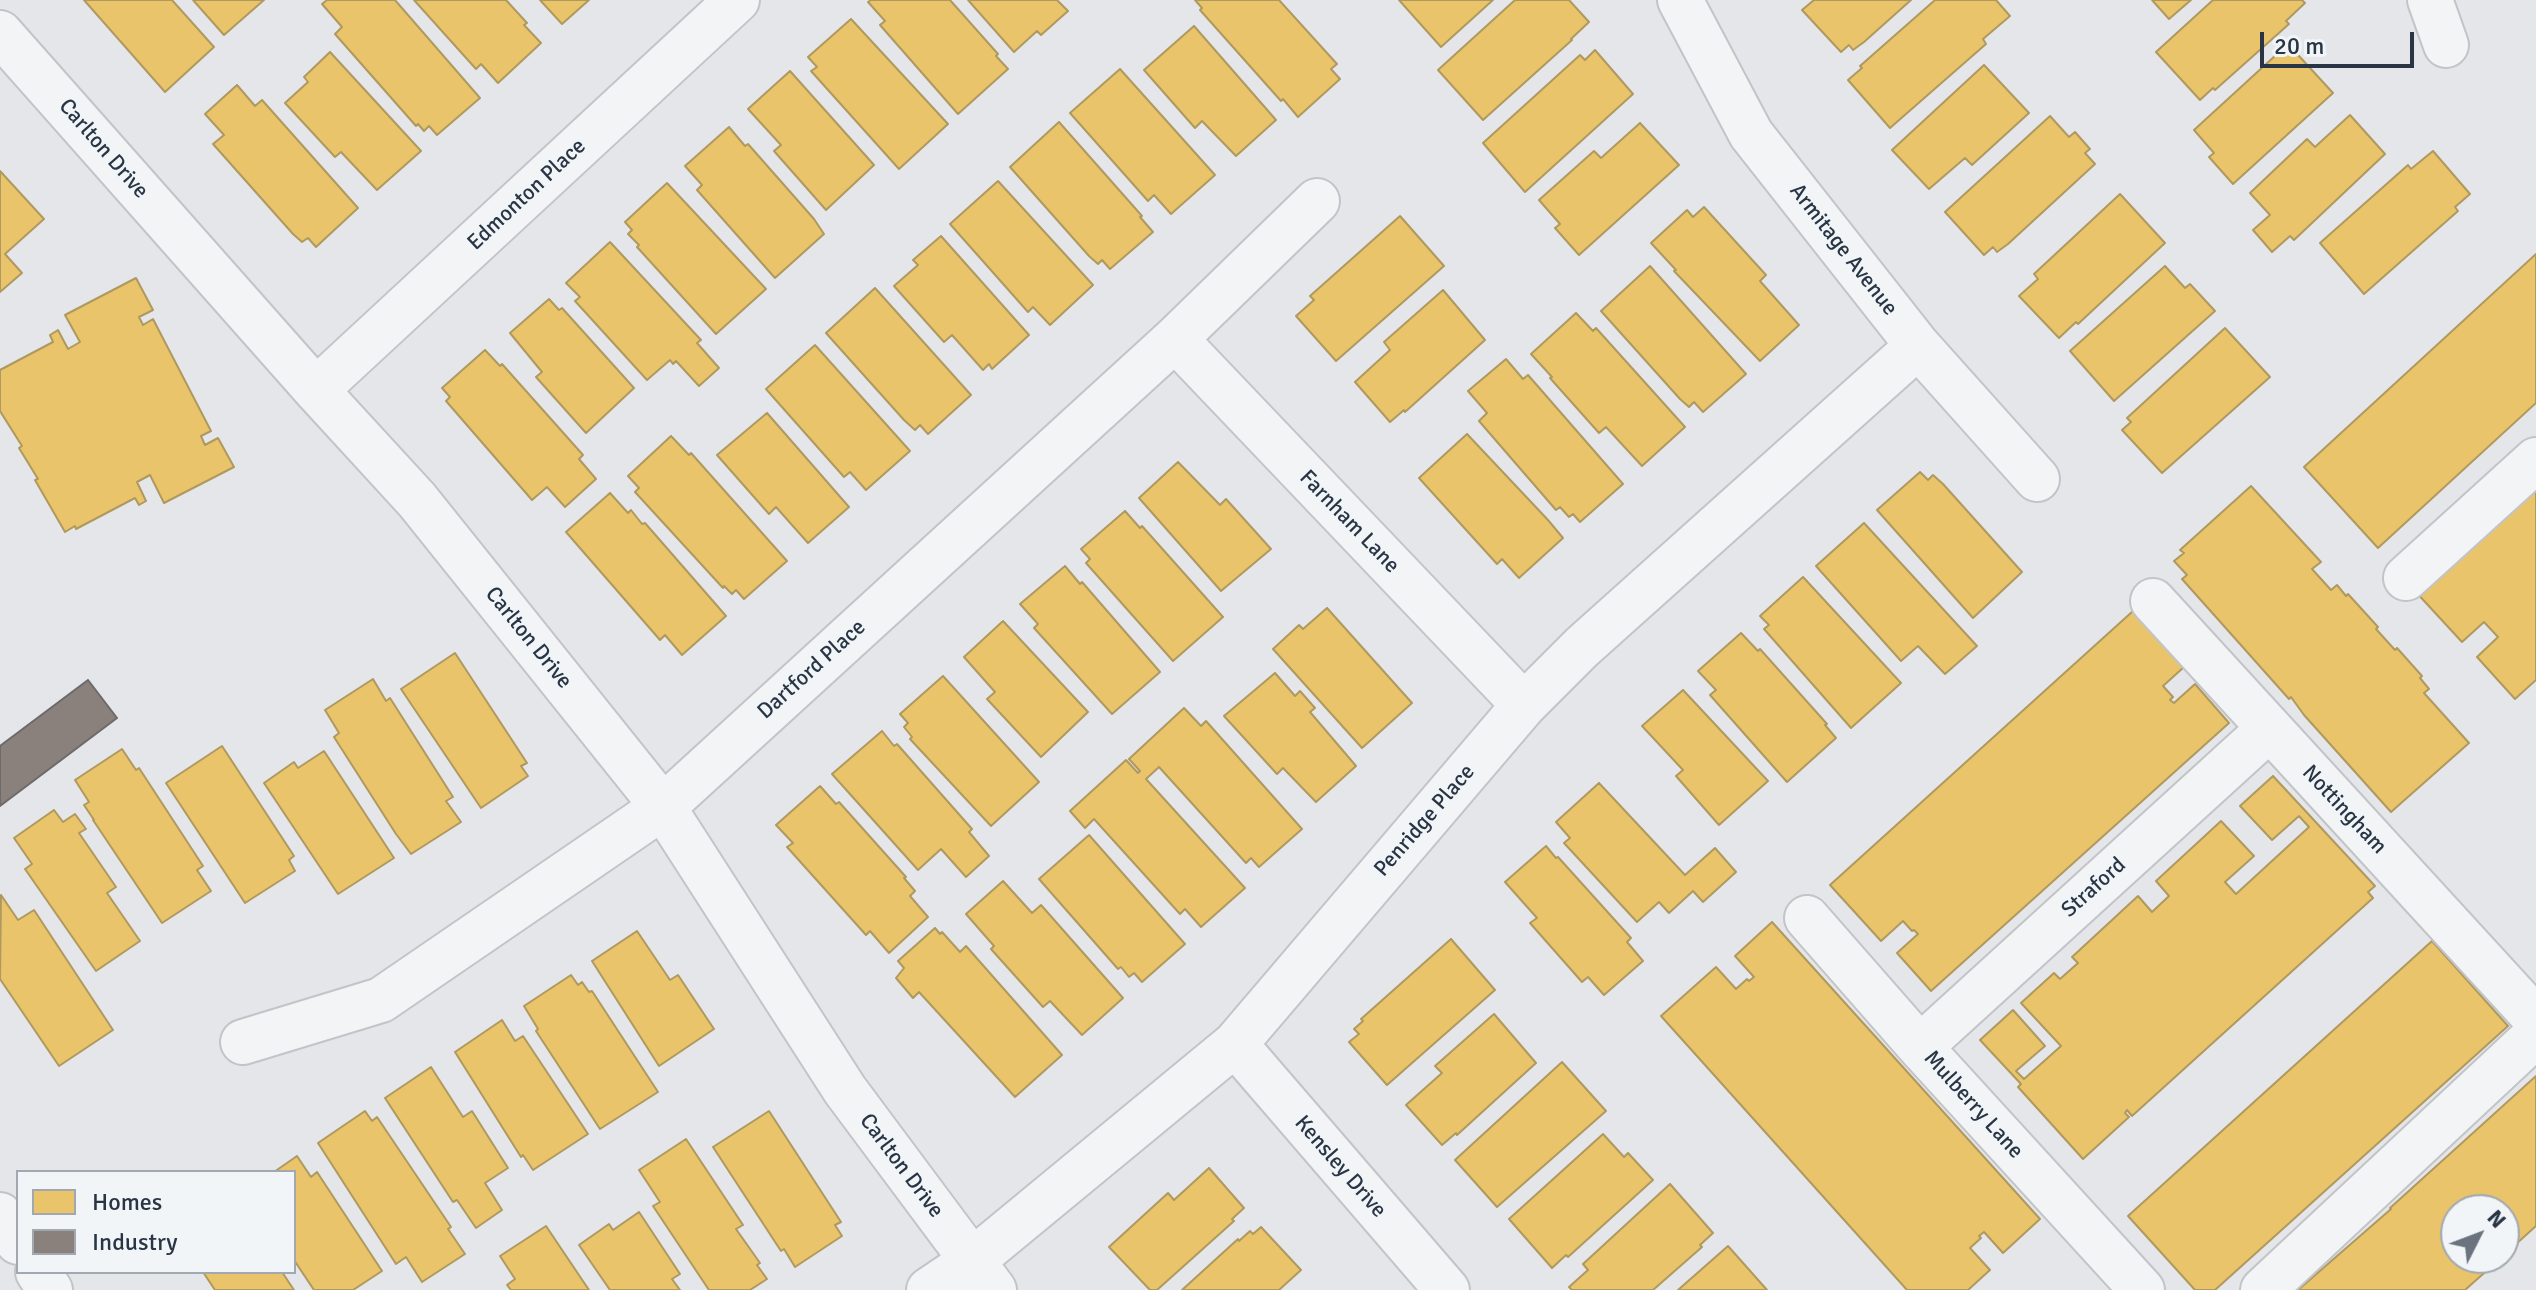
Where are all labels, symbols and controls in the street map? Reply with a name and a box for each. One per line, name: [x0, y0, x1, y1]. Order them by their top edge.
scale bar: [2264, 16, 2418, 66]
text: 20 m: [2274, 31, 2324, 61]
street label: Carlton Drive: [53, 94, 153, 204]
street label: Edmonton Place: [462, 134, 592, 256]
street label: Armitage Avenue: [1783, 179, 1903, 321]
street label: Farnham Lane: [1293, 465, 1405, 579]
street label: Carlton Drive: [479, 582, 577, 694]
street label: Dartford Place: [753, 615, 871, 725]
street label: Penridge Place: [1369, 760, 1481, 882]
street label: Nottingham: [2296, 760, 2392, 860]
street label: Straford: [2056, 852, 2132, 924]
street label: Mulberry Lane: [1918, 1046, 2028, 1164]
street label: Carlton Drive: [853, 1109, 949, 1223]
street label: Kensley Drive: [1288, 1111, 1392, 1223]
legend: [16, 1170, 296, 1274]
text: Homes: [92, 1187, 162, 1217]
north arrow: [2440, 1194, 2520, 1274]
text: N: [2482, 1204, 2512, 1234]
text: Industry: [92, 1227, 178, 1257]

